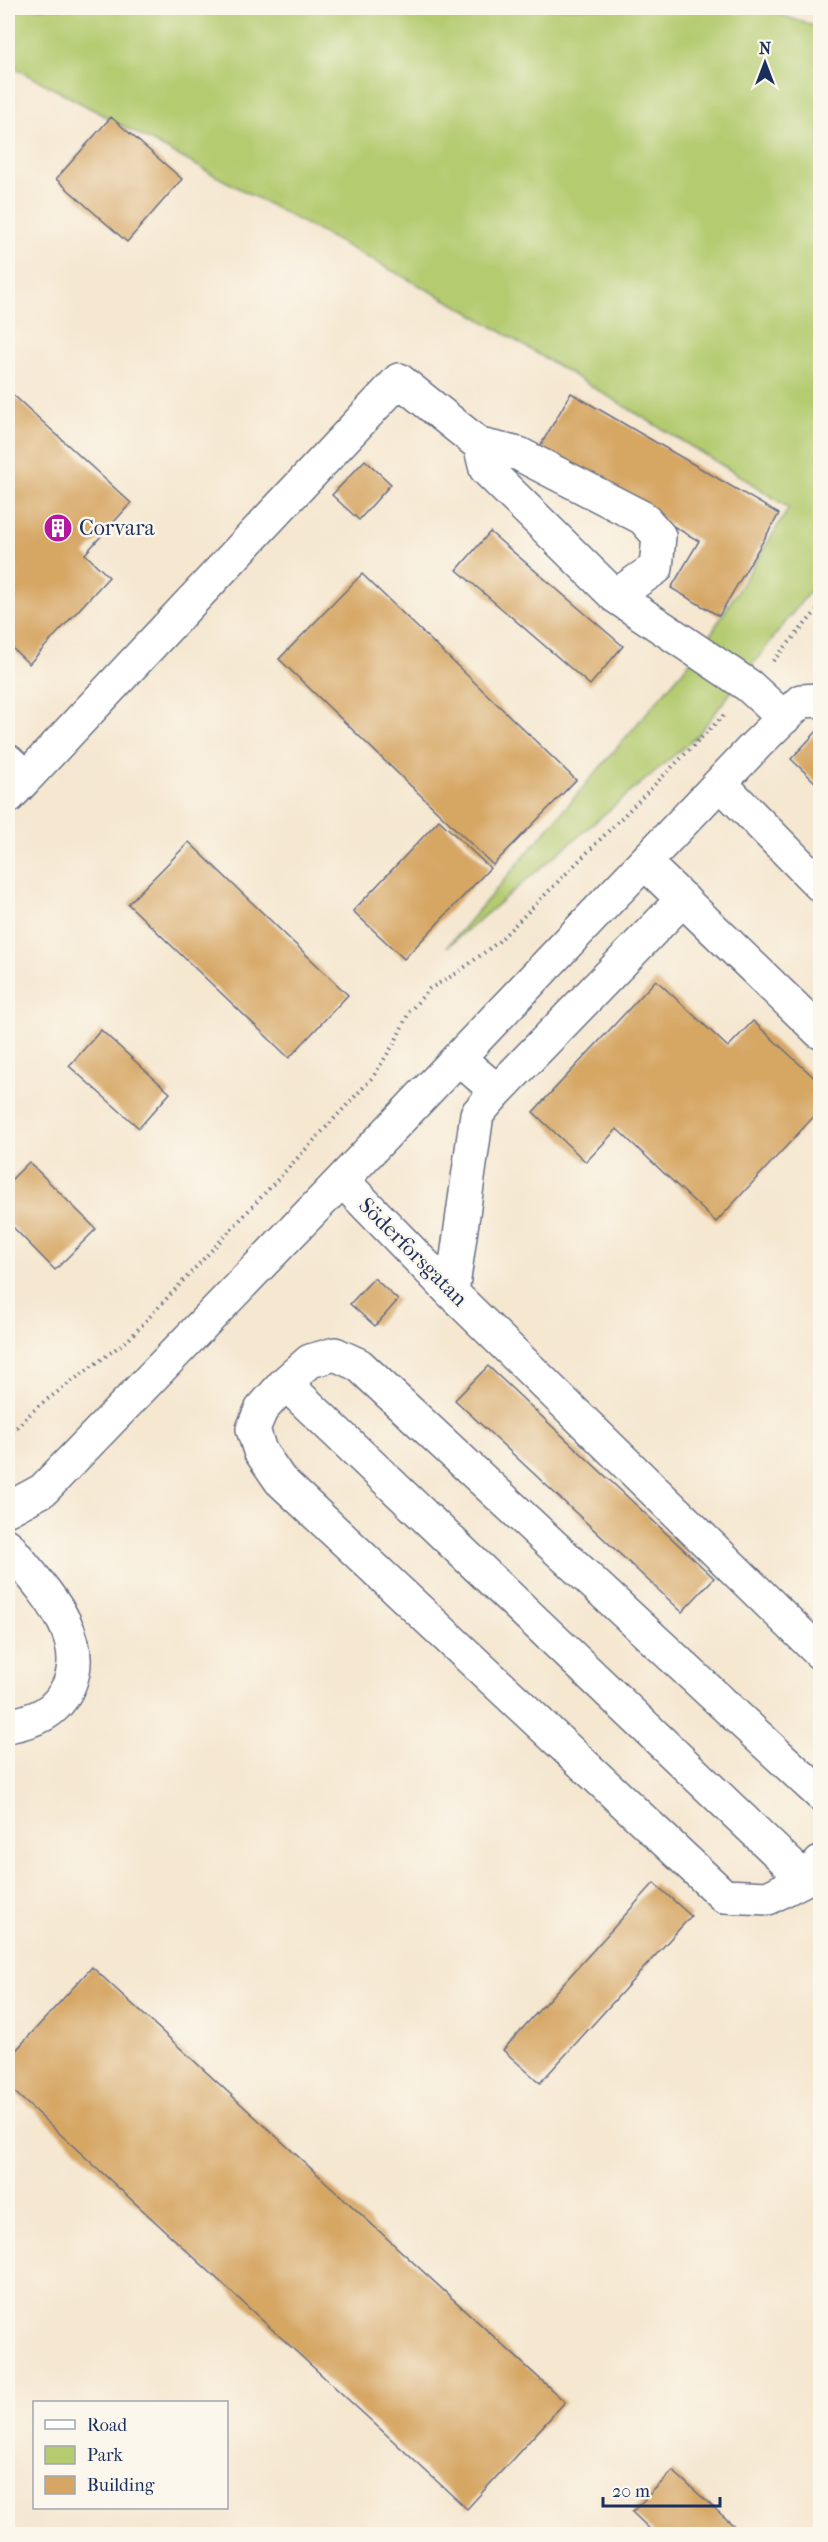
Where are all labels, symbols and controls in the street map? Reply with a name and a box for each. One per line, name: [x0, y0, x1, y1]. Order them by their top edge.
north arrow: [735, 33, 795, 93]
text: N: [759, 39, 772, 58]
building icon: Corvara: [42, 512, 74, 544]
place label: Corvara: [79, 515, 156, 541]
street label: Söderforsgatan: [353, 1192, 473, 1312]
legend: [33, 2401, 228, 2509]
text: Road: [87, 2415, 127, 2436]
text: Park: [87, 2445, 124, 2466]
scale bar: [603, 2470, 720, 2508]
text: Building: [87, 2475, 155, 2496]
text: 20 m: [612, 2481, 650, 2502]

